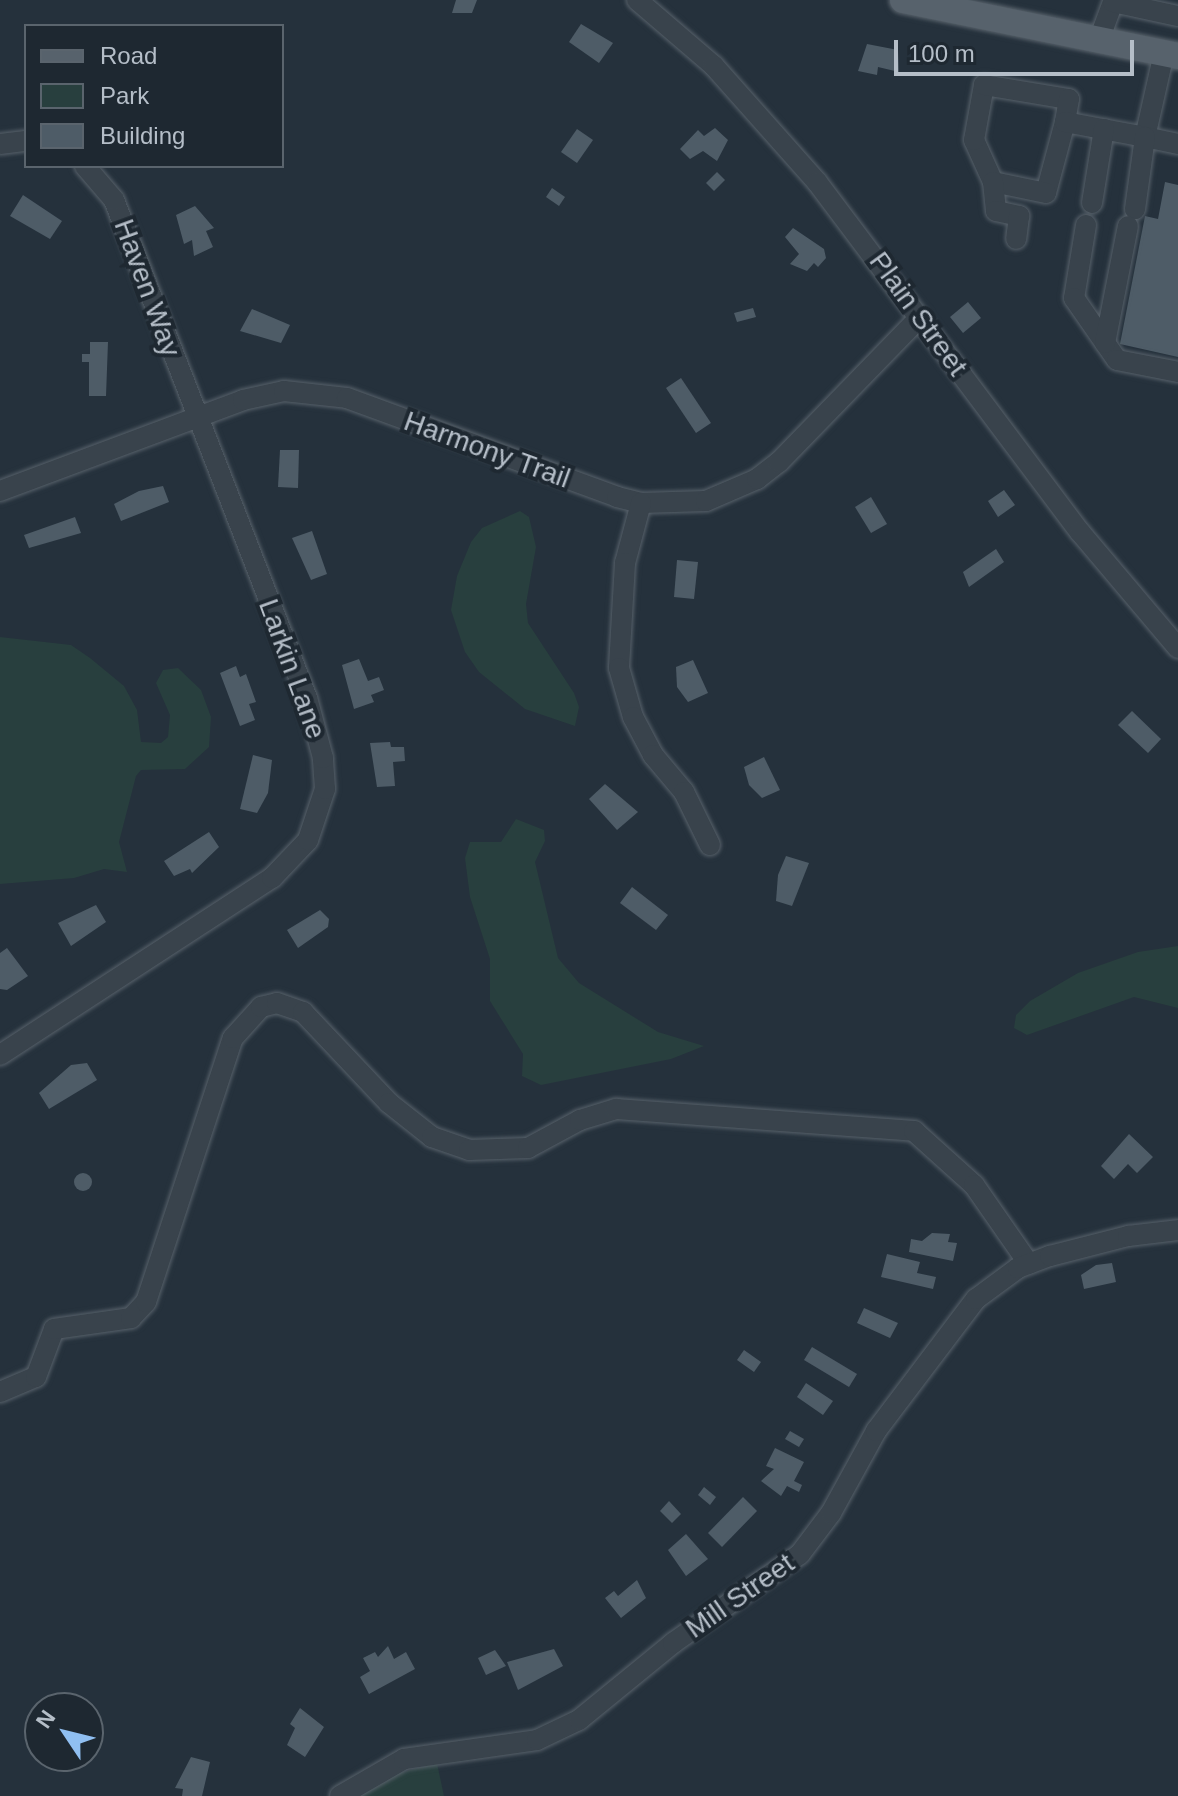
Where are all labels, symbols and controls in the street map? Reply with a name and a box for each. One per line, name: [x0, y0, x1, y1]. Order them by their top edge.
legend: [24, 24, 284, 168]
scale bar: [898, 24, 1138, 74]
text: 100 m: [908, 40, 975, 67]
text: Road: [100, 42, 157, 69]
text: Park: [100, 82, 149, 109]
text: Building: [100, 122, 185, 149]
street label: Haven Way: [107, 215, 187, 361]
street label: Plain Street: [862, 246, 974, 382]
street label: Harmony Trail: [399, 404, 575, 496]
street label: Larkin Lane: [251, 595, 333, 743]
street label: Mill Street: [679, 1547, 801, 1645]
north arrow: [24, 1692, 104, 1772]
text: N: [31, 1705, 60, 1733]

